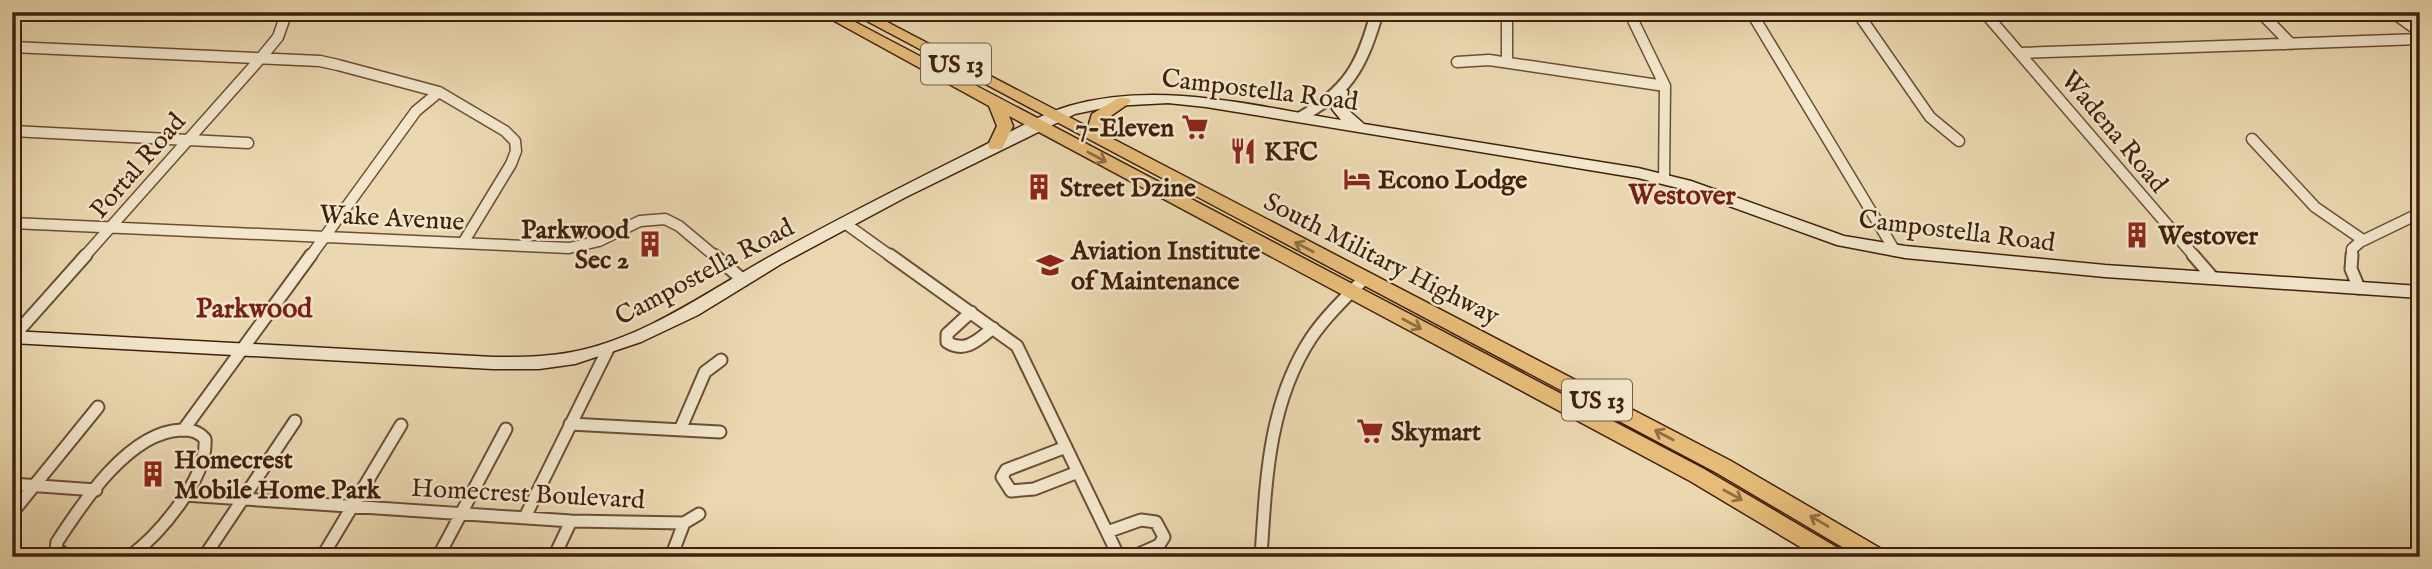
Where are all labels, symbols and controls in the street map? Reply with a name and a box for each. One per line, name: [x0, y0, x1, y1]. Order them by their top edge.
road number: US 13: [921, 43, 991, 84]
street label: Campostella Road: [1160, 62, 1360, 119]
street label: Wadena Road: [2053, 64, 2175, 200]
street label: Portal Road: [83, 106, 193, 226]
place label: 7-Eleven: [1076, 112, 1174, 145]
supermarket icon: 7-Eleven: [1180, 112, 1210, 142]
restaurant icon: KFC: [1228, 136, 1258, 166]
place label: KFC: [1264, 136, 1318, 169]
one-way arrow: [1086, 150, 1107, 164]
hotel icon: Econo Lodge: [1342, 164, 1372, 194]
place label: Econo Lodge: [1378, 164, 1527, 197]
building icon: Street Dzine: [1024, 172, 1054, 202]
place label: Street Dzine: [1060, 172, 1196, 205]
district label: Westover: [1627, 179, 1737, 214]
street label: South Military Highway: [1258, 186, 1505, 333]
street label: Wake Avenue: [319, 198, 465, 239]
street label: Campostella Road: [1857, 203, 2057, 260]
street label: Campostella Road: [610, 211, 800, 333]
place label: Parkwood Sec 2: [521, 214, 630, 277]
building icon: Westover: [2122, 220, 2152, 250]
place label: Westover: [2157, 220, 2259, 253]
building icon: Parkwood Sec 2: [635, 229, 665, 259]
place label: Aviation Institute of Maintenance: [1070, 235, 1260, 298]
one-way arrow: [1294, 239, 1315, 253]
school or university icon: Aviation Institute of Maintenance: [1035, 250, 1065, 280]
district label: Parkwood: [196, 292, 313, 327]
one-way arrow: [1401, 317, 1421, 331]
road number: US 13: [1562, 380, 1632, 421]
supermarket icon: Skymart: [1355, 416, 1385, 446]
place label: Skymart: [1391, 416, 1481, 449]
one-way arrow: [1654, 428, 1675, 441]
place label: Homecrest Mobile Home Park: [174, 444, 382, 507]
building icon: Homecrest Mobile Home Park: [138, 459, 168, 489]
street label: Homecrest Boulevard: [410, 472, 646, 517]
one-way arrow: [1723, 488, 1743, 502]
one-way arrow: [1810, 514, 1830, 528]

